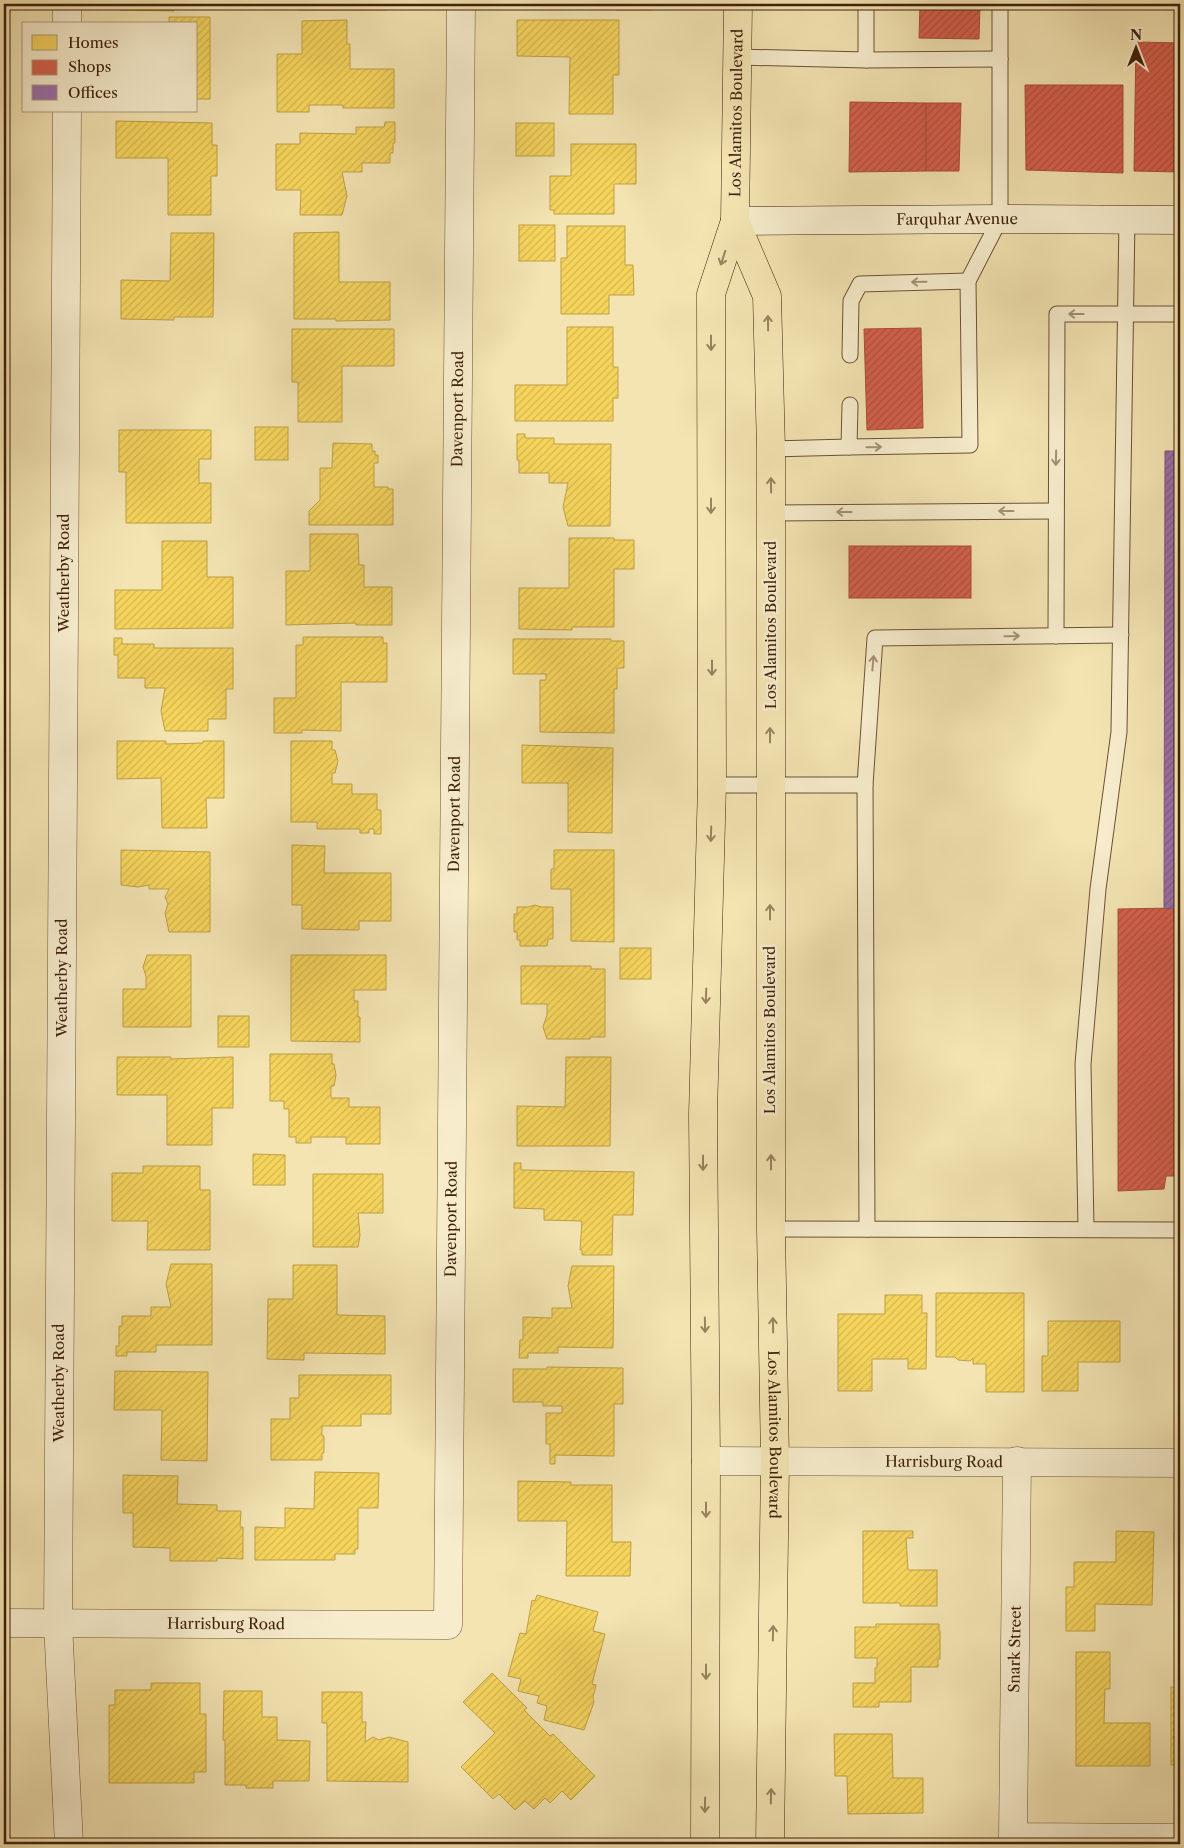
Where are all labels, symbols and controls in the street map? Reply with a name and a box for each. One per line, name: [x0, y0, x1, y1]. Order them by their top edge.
legend: [22, 22, 198, 112]
north arrow: [1112, 22, 1162, 72]
text: N: [1130, 26, 1142, 44]
street label: Los Alamitos Boulevard: [725, 29, 747, 197]
text: Homes: [68, 33, 119, 52]
text: Shops: [68, 57, 111, 76]
text: Offices: [68, 83, 118, 102]
street label: Farquhar Avenue: [896, 209, 1018, 229]
one-way arrow: [718, 250, 727, 265]
one-way arrow: [912, 277, 928, 287]
one-way arrow: [1069, 309, 1085, 319]
one-way arrow: [763, 315, 773, 331]
one-way arrow: [706, 334, 716, 351]
street label: Davenport Road: [447, 351, 467, 467]
one-way arrow: [866, 442, 882, 452]
one-way arrow: [1051, 449, 1061, 465]
one-way arrow: [766, 477, 776, 494]
one-way arrow: [706, 497, 716, 513]
one-way arrow: [836, 507, 852, 517]
one-way arrow: [999, 507, 1015, 516]
street label: Weatherby Road: [54, 514, 73, 633]
street label: Los Alamitos Boulevard: [761, 541, 780, 709]
one-way arrow: [1004, 631, 1020, 641]
one-way arrow: [869, 656, 878, 672]
one-way arrow: [707, 660, 717, 676]
one-way arrow: [765, 727, 775, 744]
street label: Davenport Road: [444, 756, 464, 872]
one-way arrow: [706, 825, 715, 841]
one-way arrow: [765, 904, 775, 920]
street label: Weatherby Road: [52, 919, 71, 1038]
street label: Los Alamitos Boulevard: [760, 946, 779, 1114]
one-way arrow: [702, 988, 711, 1004]
one-way arrow: [698, 1154, 708, 1171]
one-way arrow: [766, 1154, 776, 1170]
street label: Davenport Road: [441, 1161, 461, 1277]
one-way arrow: [700, 1317, 710, 1333]
one-way arrow: [768, 1317, 777, 1333]
street label: Weatherby Road: [49, 1324, 68, 1443]
street label: Los Alamitos Boulevard: [764, 1350, 785, 1519]
street label: Harrisburg Road: [885, 1452, 1003, 1471]
one-way arrow: [701, 1501, 711, 1517]
street label: Snark Street: [1004, 1604, 1025, 1693]
street label: Harrisburg Road: [167, 1614, 285, 1633]
one-way arrow: [768, 1625, 778, 1642]
one-way arrow: [701, 1664, 711, 1680]
one-way arrow: [766, 1788, 776, 1804]
one-way arrow: [700, 1797, 710, 1813]

